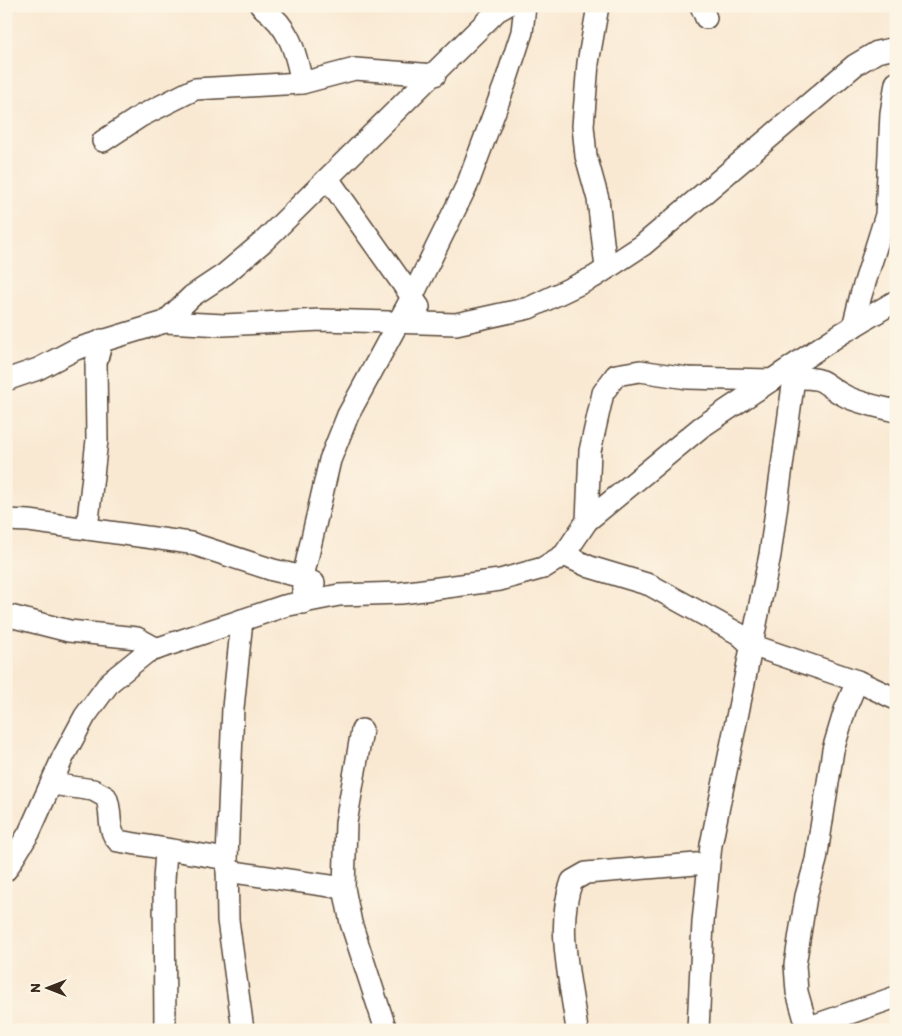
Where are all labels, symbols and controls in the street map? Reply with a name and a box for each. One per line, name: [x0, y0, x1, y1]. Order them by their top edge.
north arrow: [22, 964, 72, 1014]
text: N: [27, 983, 44, 993]

